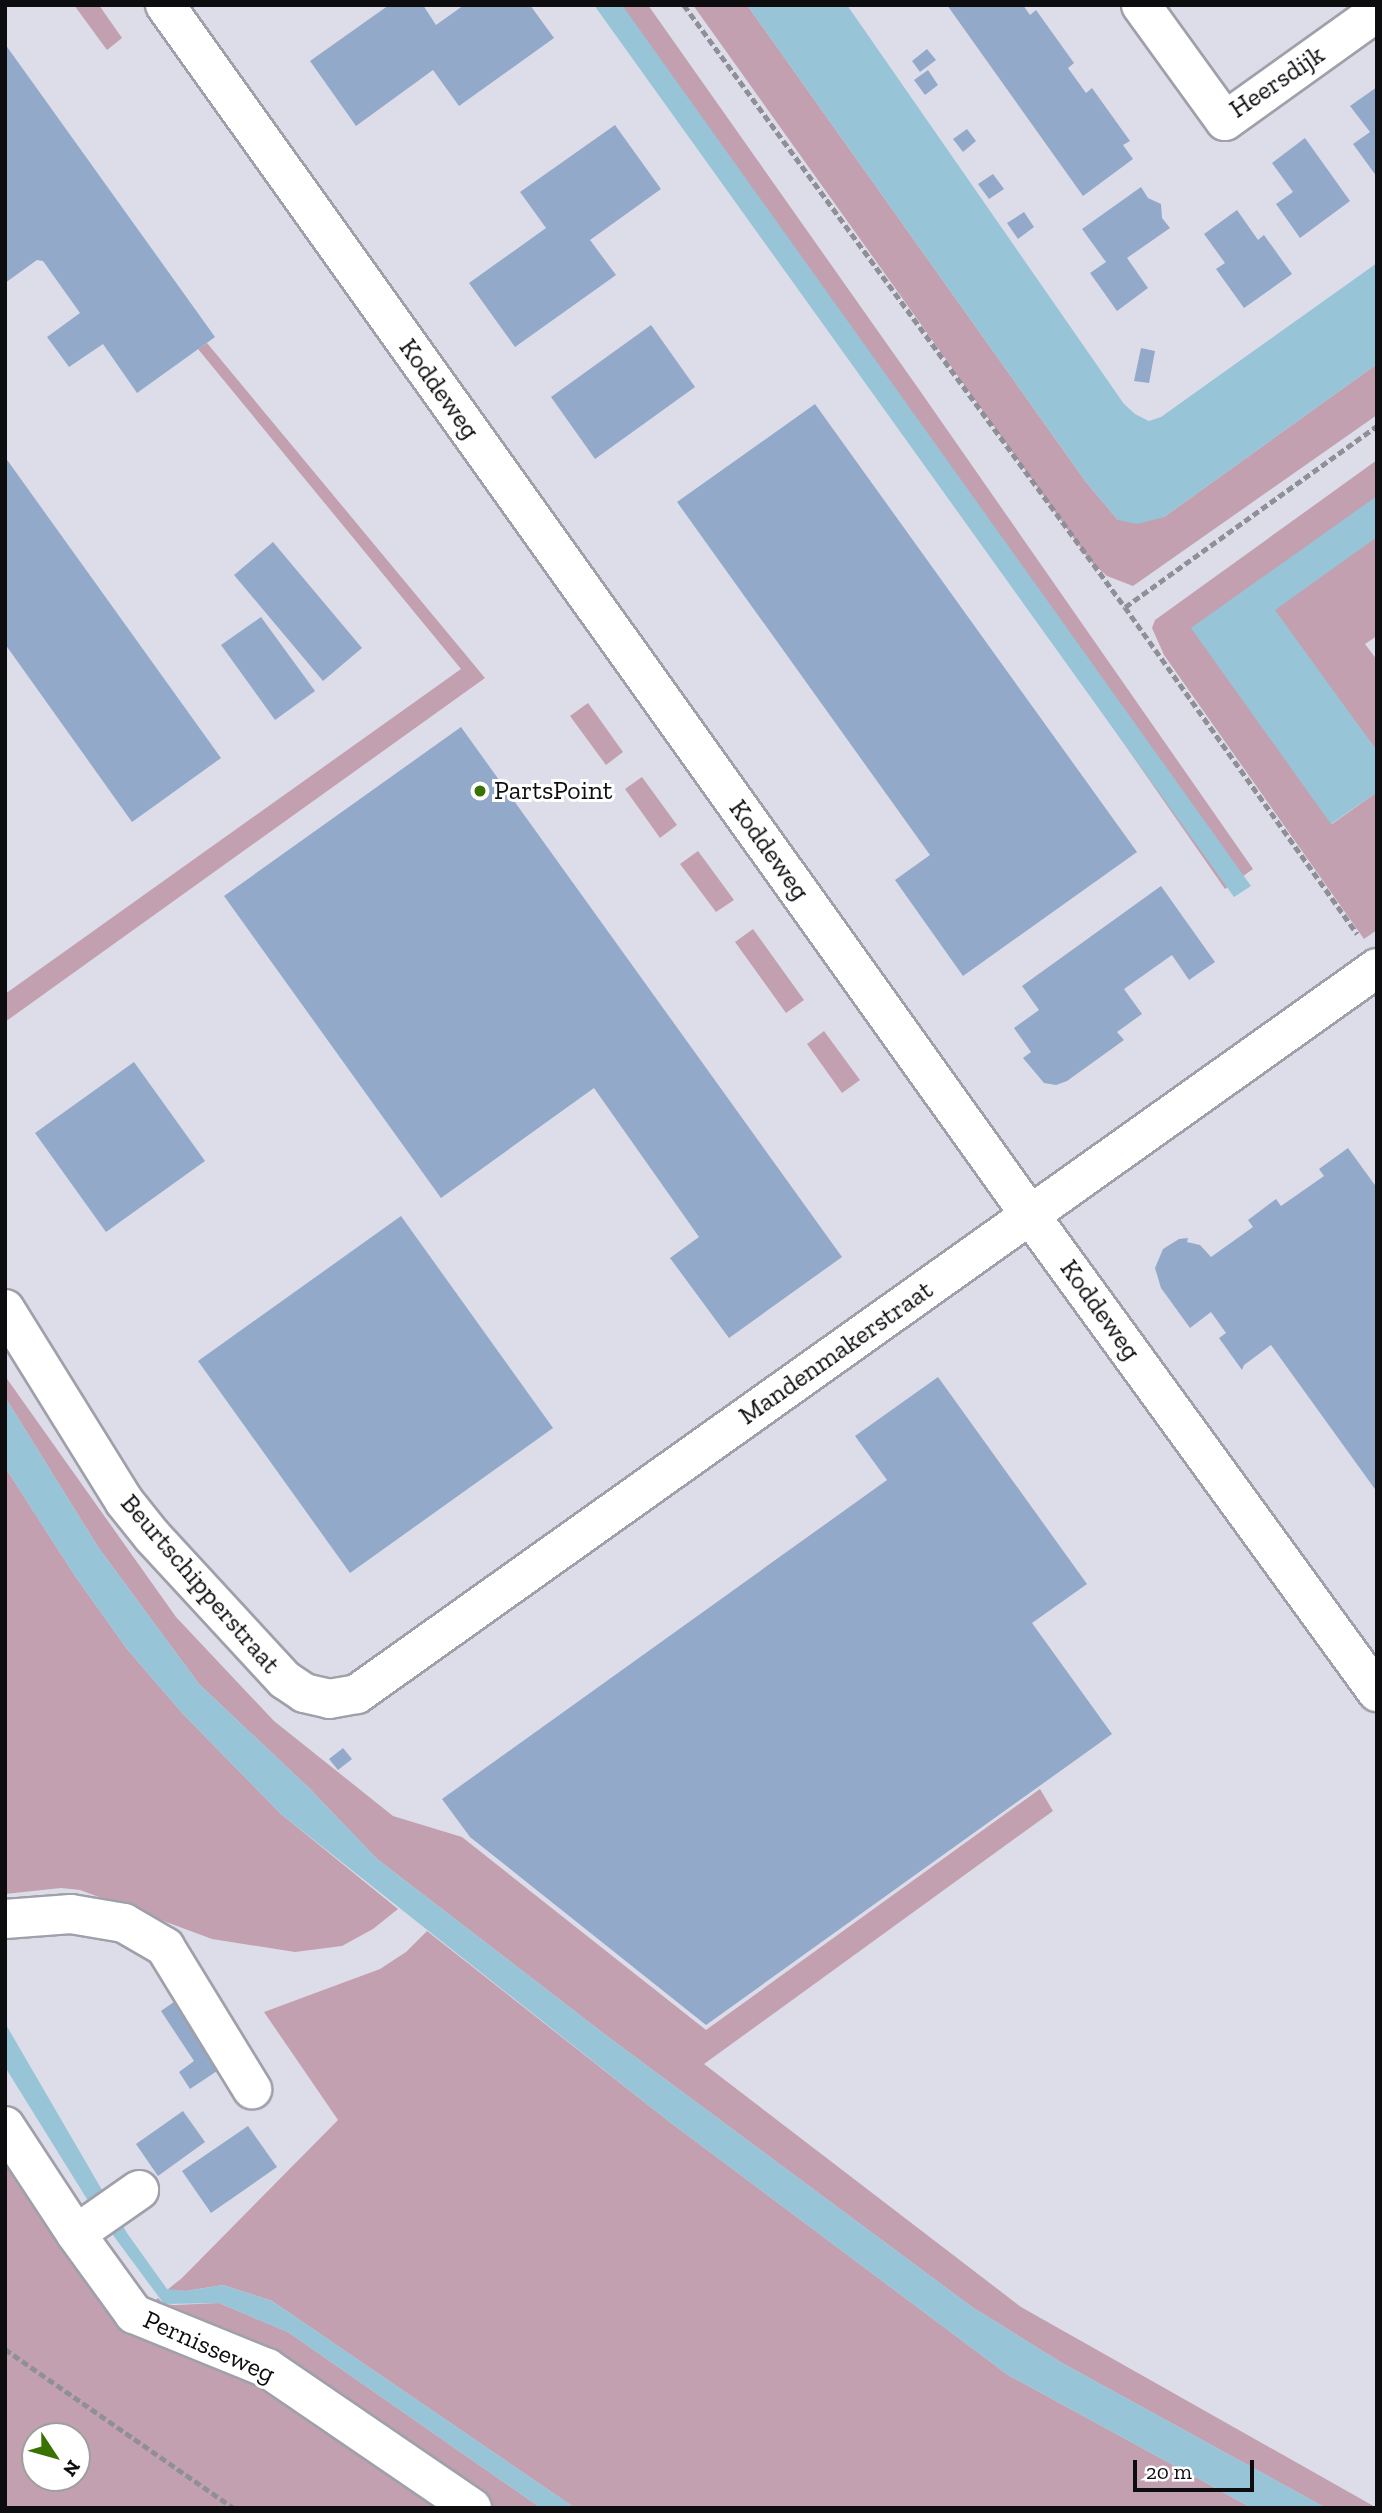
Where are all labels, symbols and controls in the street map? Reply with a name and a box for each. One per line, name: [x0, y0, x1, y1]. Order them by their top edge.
street label: Heersdijk: [1224, 39, 1330, 125]
street label: Koddeweg: [392, 333, 486, 445]
place label: PartsPoint: [494, 775, 612, 807]
marker: PartsPoint: [472, 783, 488, 799]
street label: Koddeweg: [722, 794, 816, 906]
street label: Koddeweg: [1053, 1254, 1147, 1366]
street label: Mandenmakerstraat: [733, 1274, 939, 1432]
street label: Beurtschipperstraat: [114, 1488, 286, 1680]
street label: Pernisseweg: [138, 2304, 280, 2390]
north arrow: [21, 2422, 91, 2492]
scale bar: [1137, 2446, 1258, 2490]
text: N: [58, 2456, 85, 2481]
text: 20 m: [1146, 2459, 1192, 2484]

